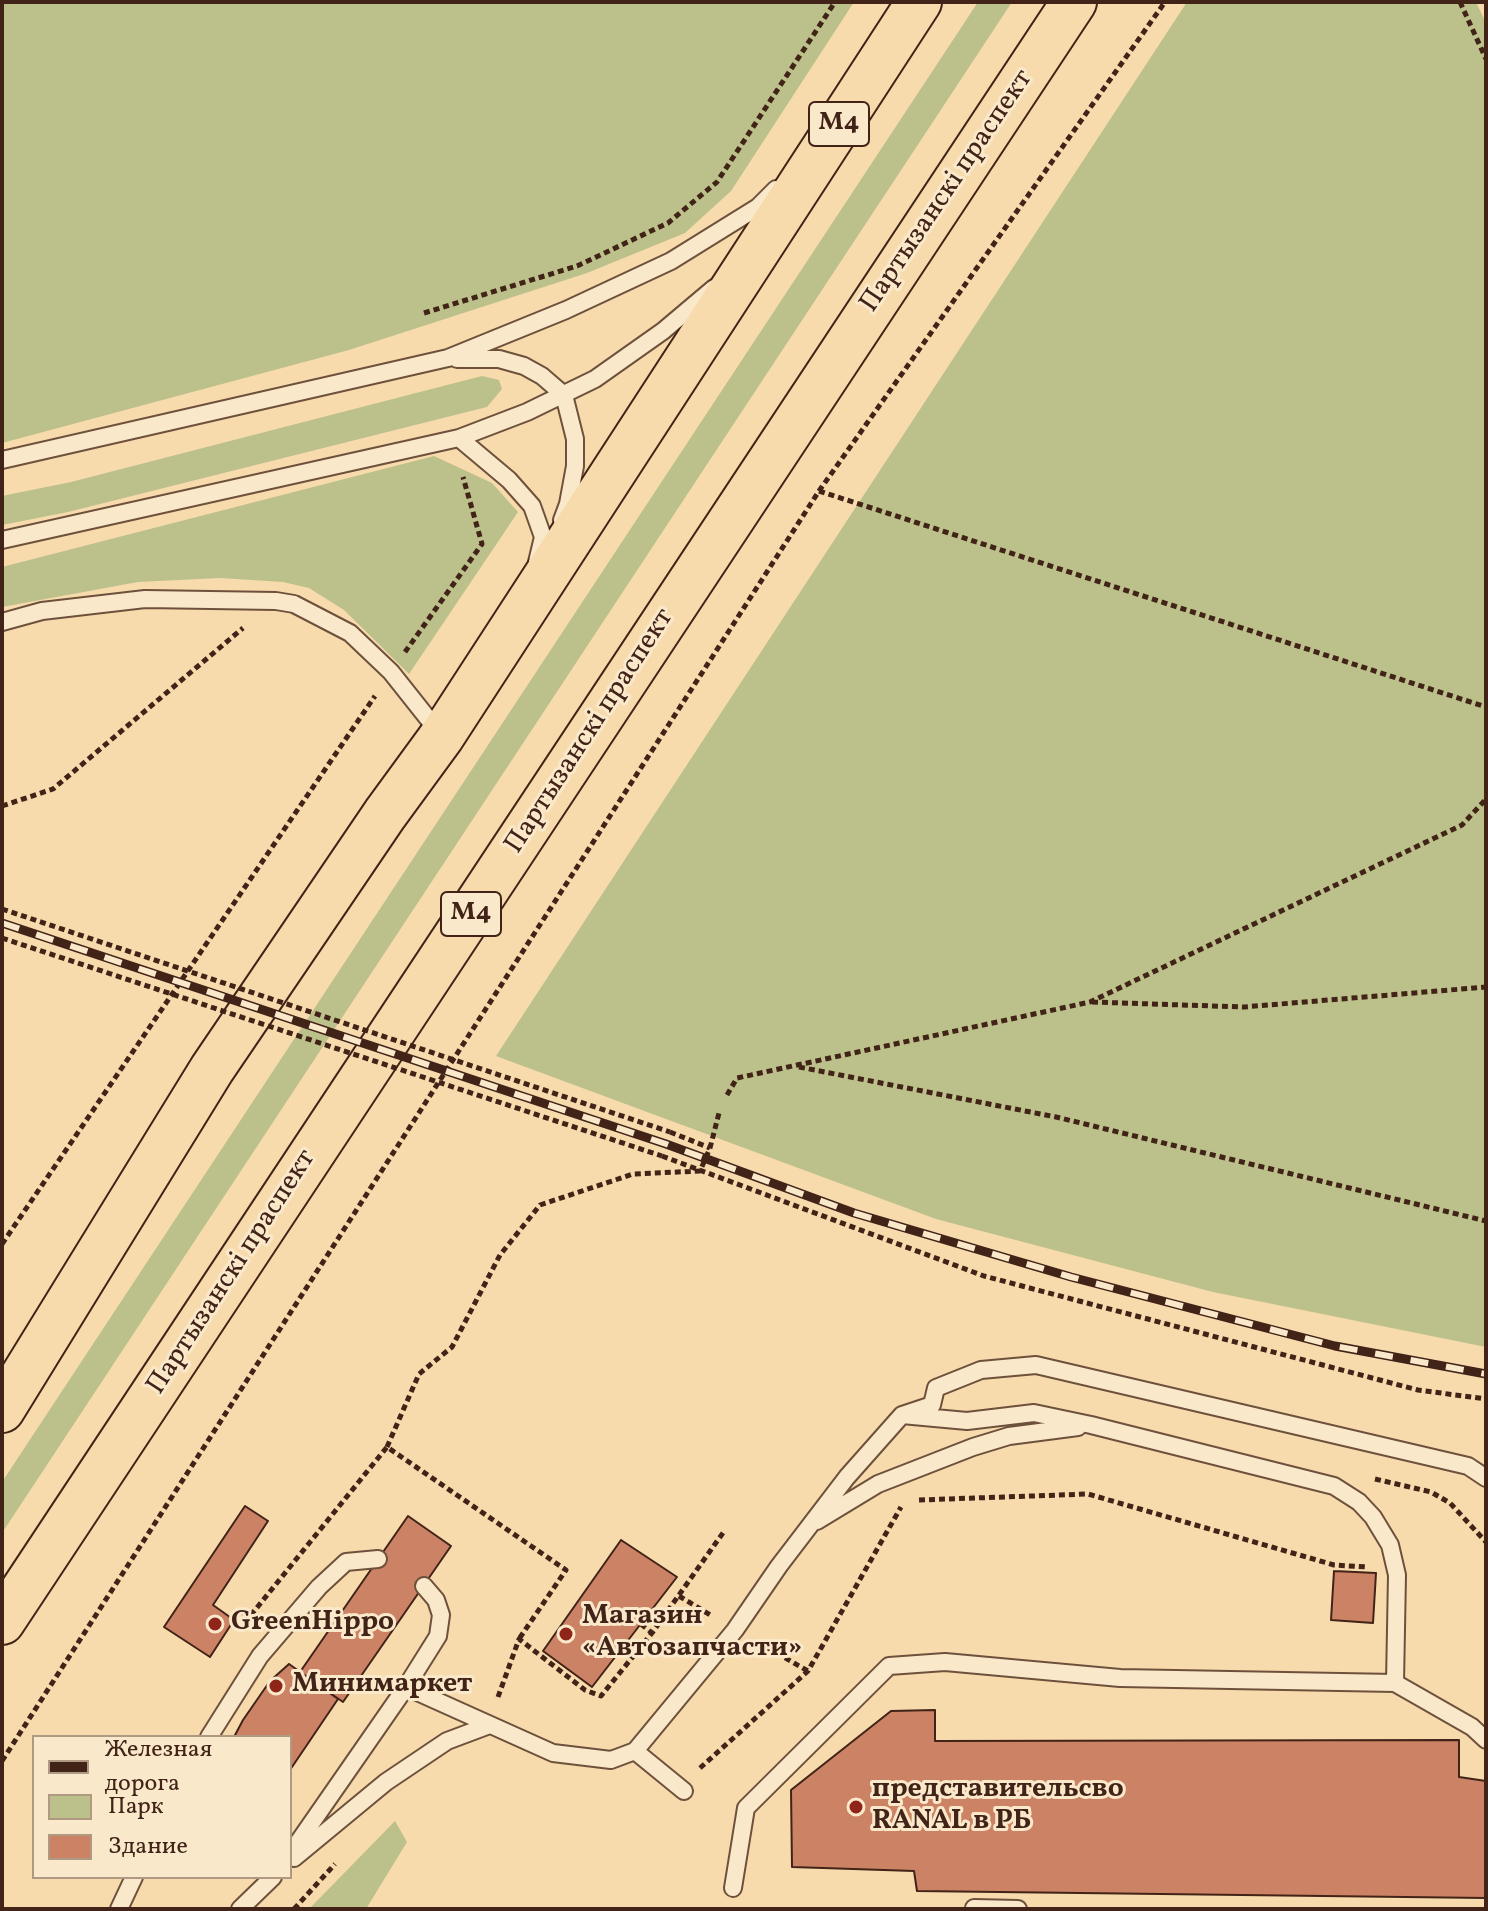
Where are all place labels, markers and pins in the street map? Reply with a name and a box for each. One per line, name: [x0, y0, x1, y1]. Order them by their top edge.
place label: Магазин «Автозапчасти»: [582, 1601, 802, 1667]
place label: GreenHippo: [231, 1607, 394, 1641]
marker: GreenHippo: [206, 1615, 224, 1633]
marker: Магазин «Автозапчасти»: [557, 1625, 575, 1643]
place label: Минимаркет: [292, 1669, 472, 1703]
marker: Минимаркет: [267, 1677, 285, 1695]
place label: представительсво RANAL в РБ: [872, 1774, 1124, 1840]
marker: представительсво RANAL в РБ: [847, 1798, 865, 1816]

